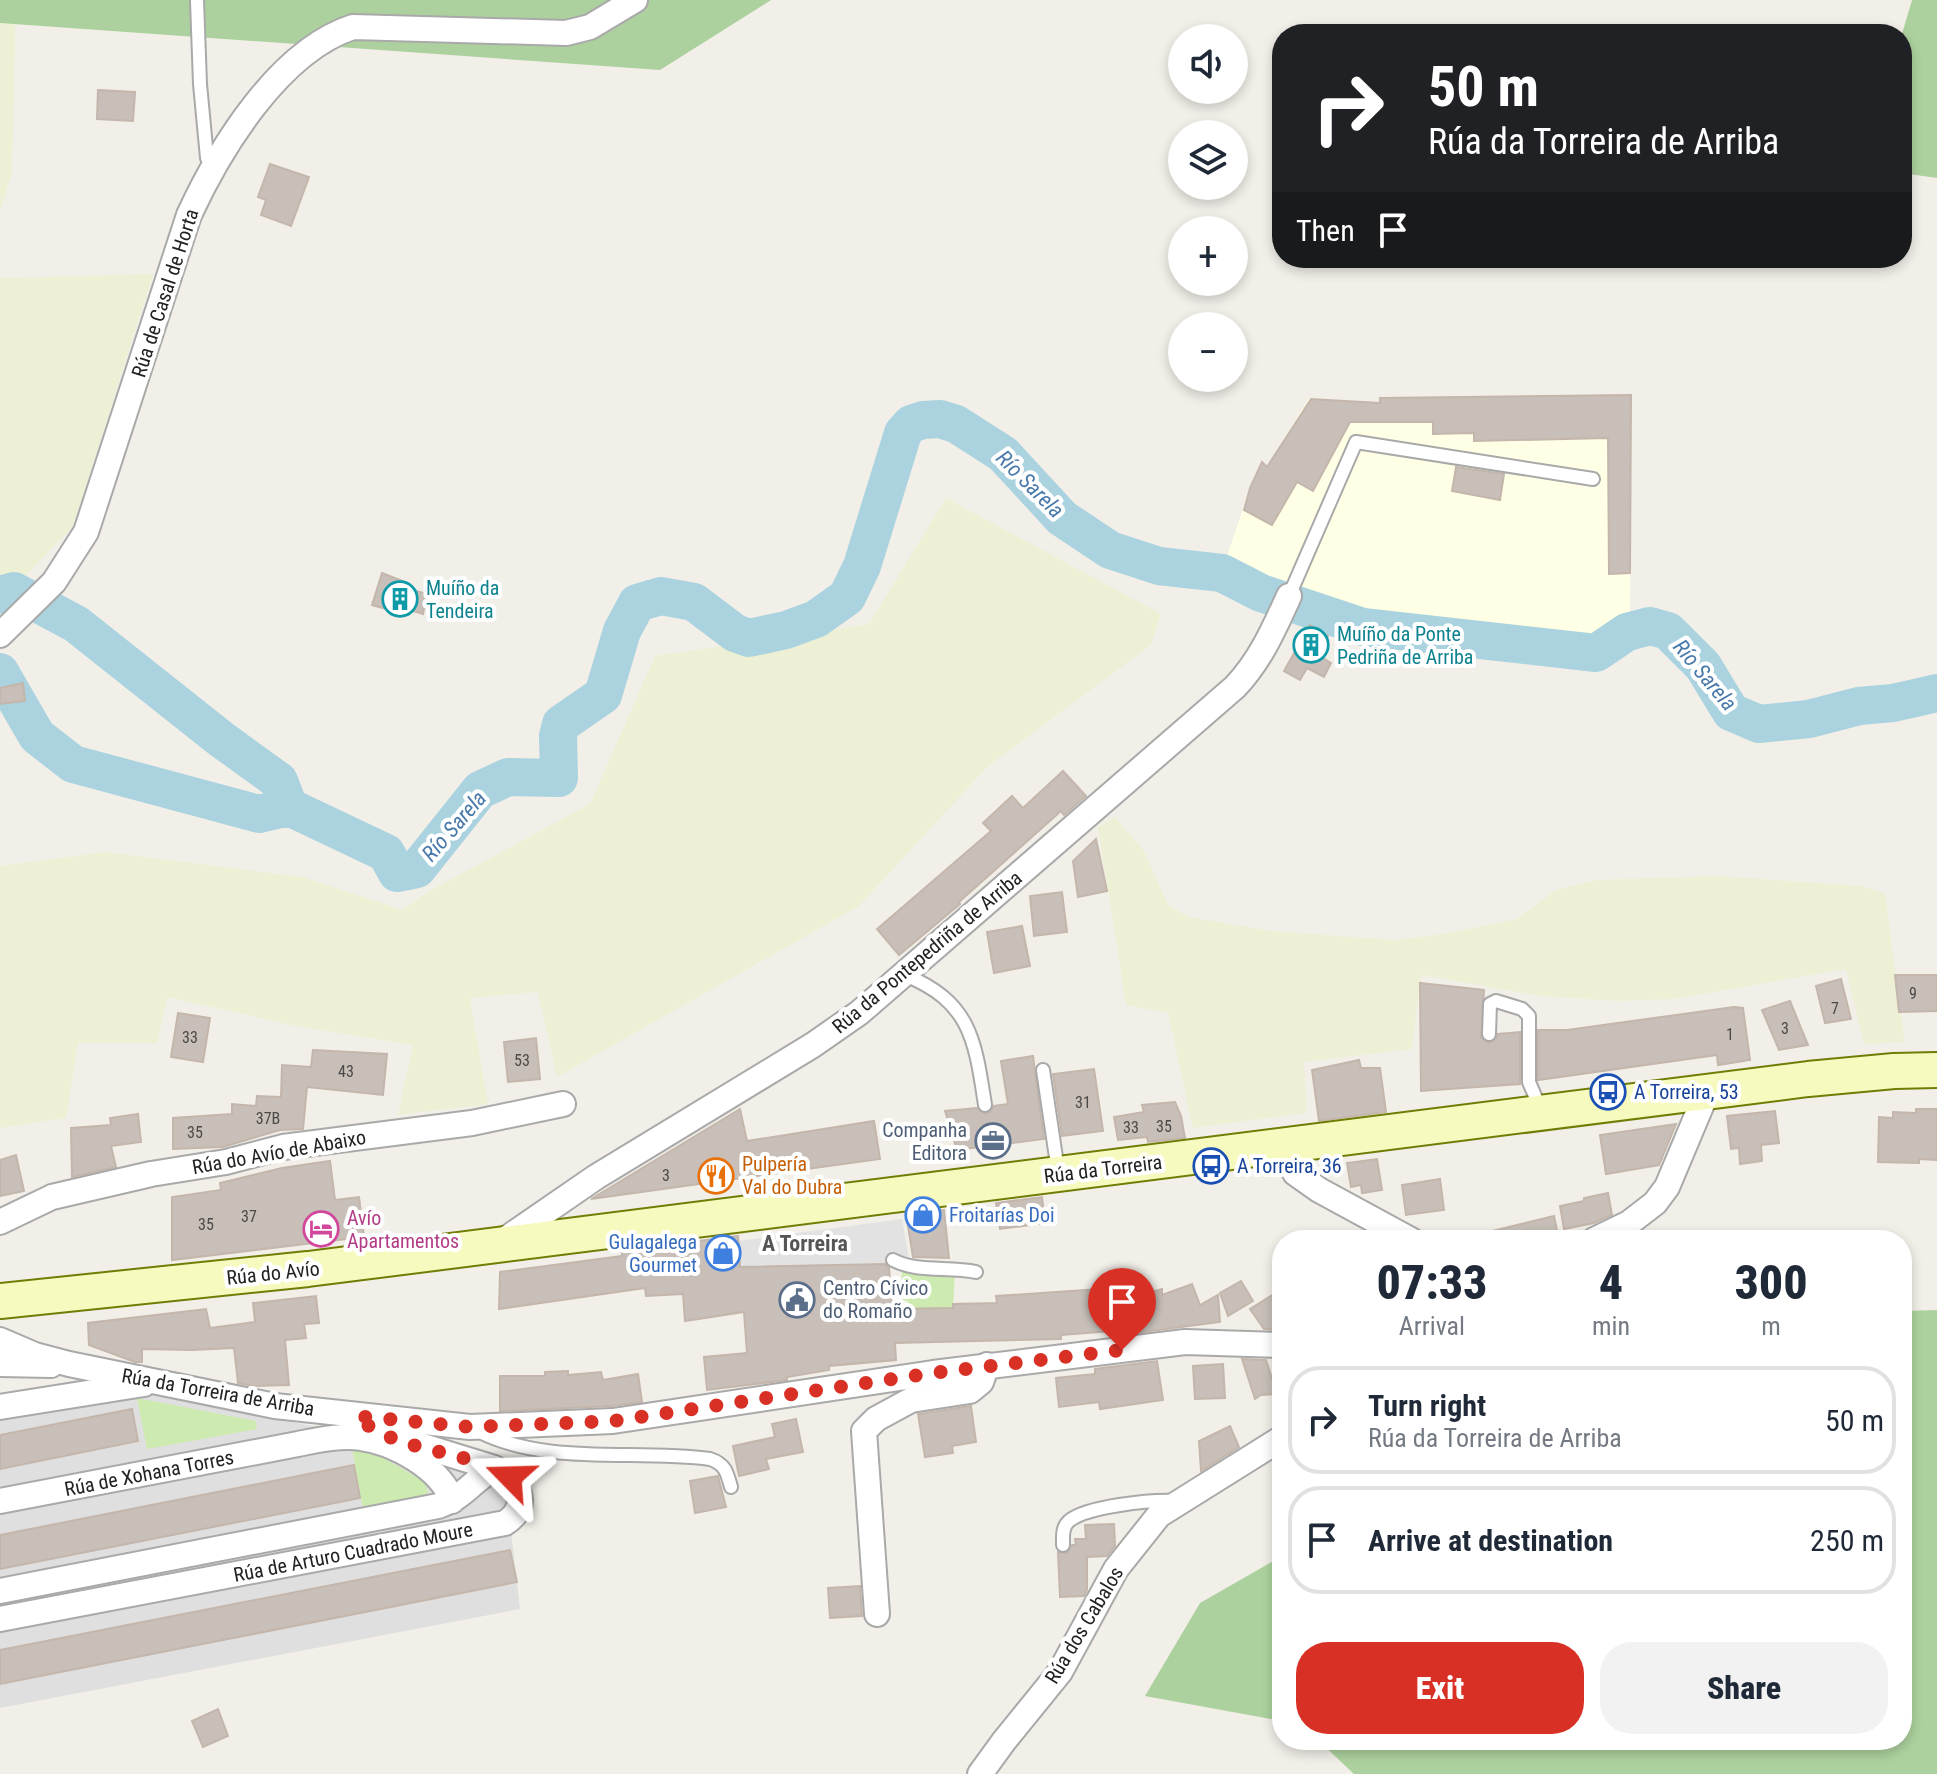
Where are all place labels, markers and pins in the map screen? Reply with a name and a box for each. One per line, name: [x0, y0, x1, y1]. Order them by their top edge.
place label: Muíño da Tendeira: [426, 576, 499, 623]
building icon: Muíño da Tendeira: [381, 580, 419, 618]
place label: Muíño da Ponte Pedriña de Arriba: [1337, 622, 1473, 669]
building icon: Muíño da Ponte Pedriña de Arriba: [1292, 626, 1330, 664]
bus stop icon: A Torreira, 53: [1589, 1073, 1627, 1111]
place label: A Torreira, 53: [1634, 1080, 1739, 1104]
place label: Companha Editora: [882, 1118, 967, 1165]
office icon: Companha Editora: [974, 1122, 1012, 1160]
bus stop icon: A Torreira, 36: [1192, 1147, 1230, 1185]
place label: Pulpería Val do Dubra: [742, 1152, 842, 1199]
place label: A Torreira, 36: [1237, 1154, 1342, 1178]
restaurant icon: Pulpería Val do Dubra: [697, 1157, 735, 1195]
shop icon: Froitarías Doi: [904, 1196, 942, 1234]
place label: Froitarías Doi: [949, 1203, 1055, 1227]
place label: Avío Apartamentos: [347, 1206, 459, 1253]
hotel icon: Avío Apartamentos: [302, 1210, 340, 1248]
place label: Gulagalega Gourmet: [608, 1230, 697, 1277]
shop icon: Gulagalega Gourmet: [704, 1234, 742, 1272]
pin: [1088, 1268, 1156, 1350]
place label: Centro Cívico do Romaño: [823, 1276, 928, 1323]
public building icon: Centro Cívico do Romaño: [778, 1281, 816, 1319]

